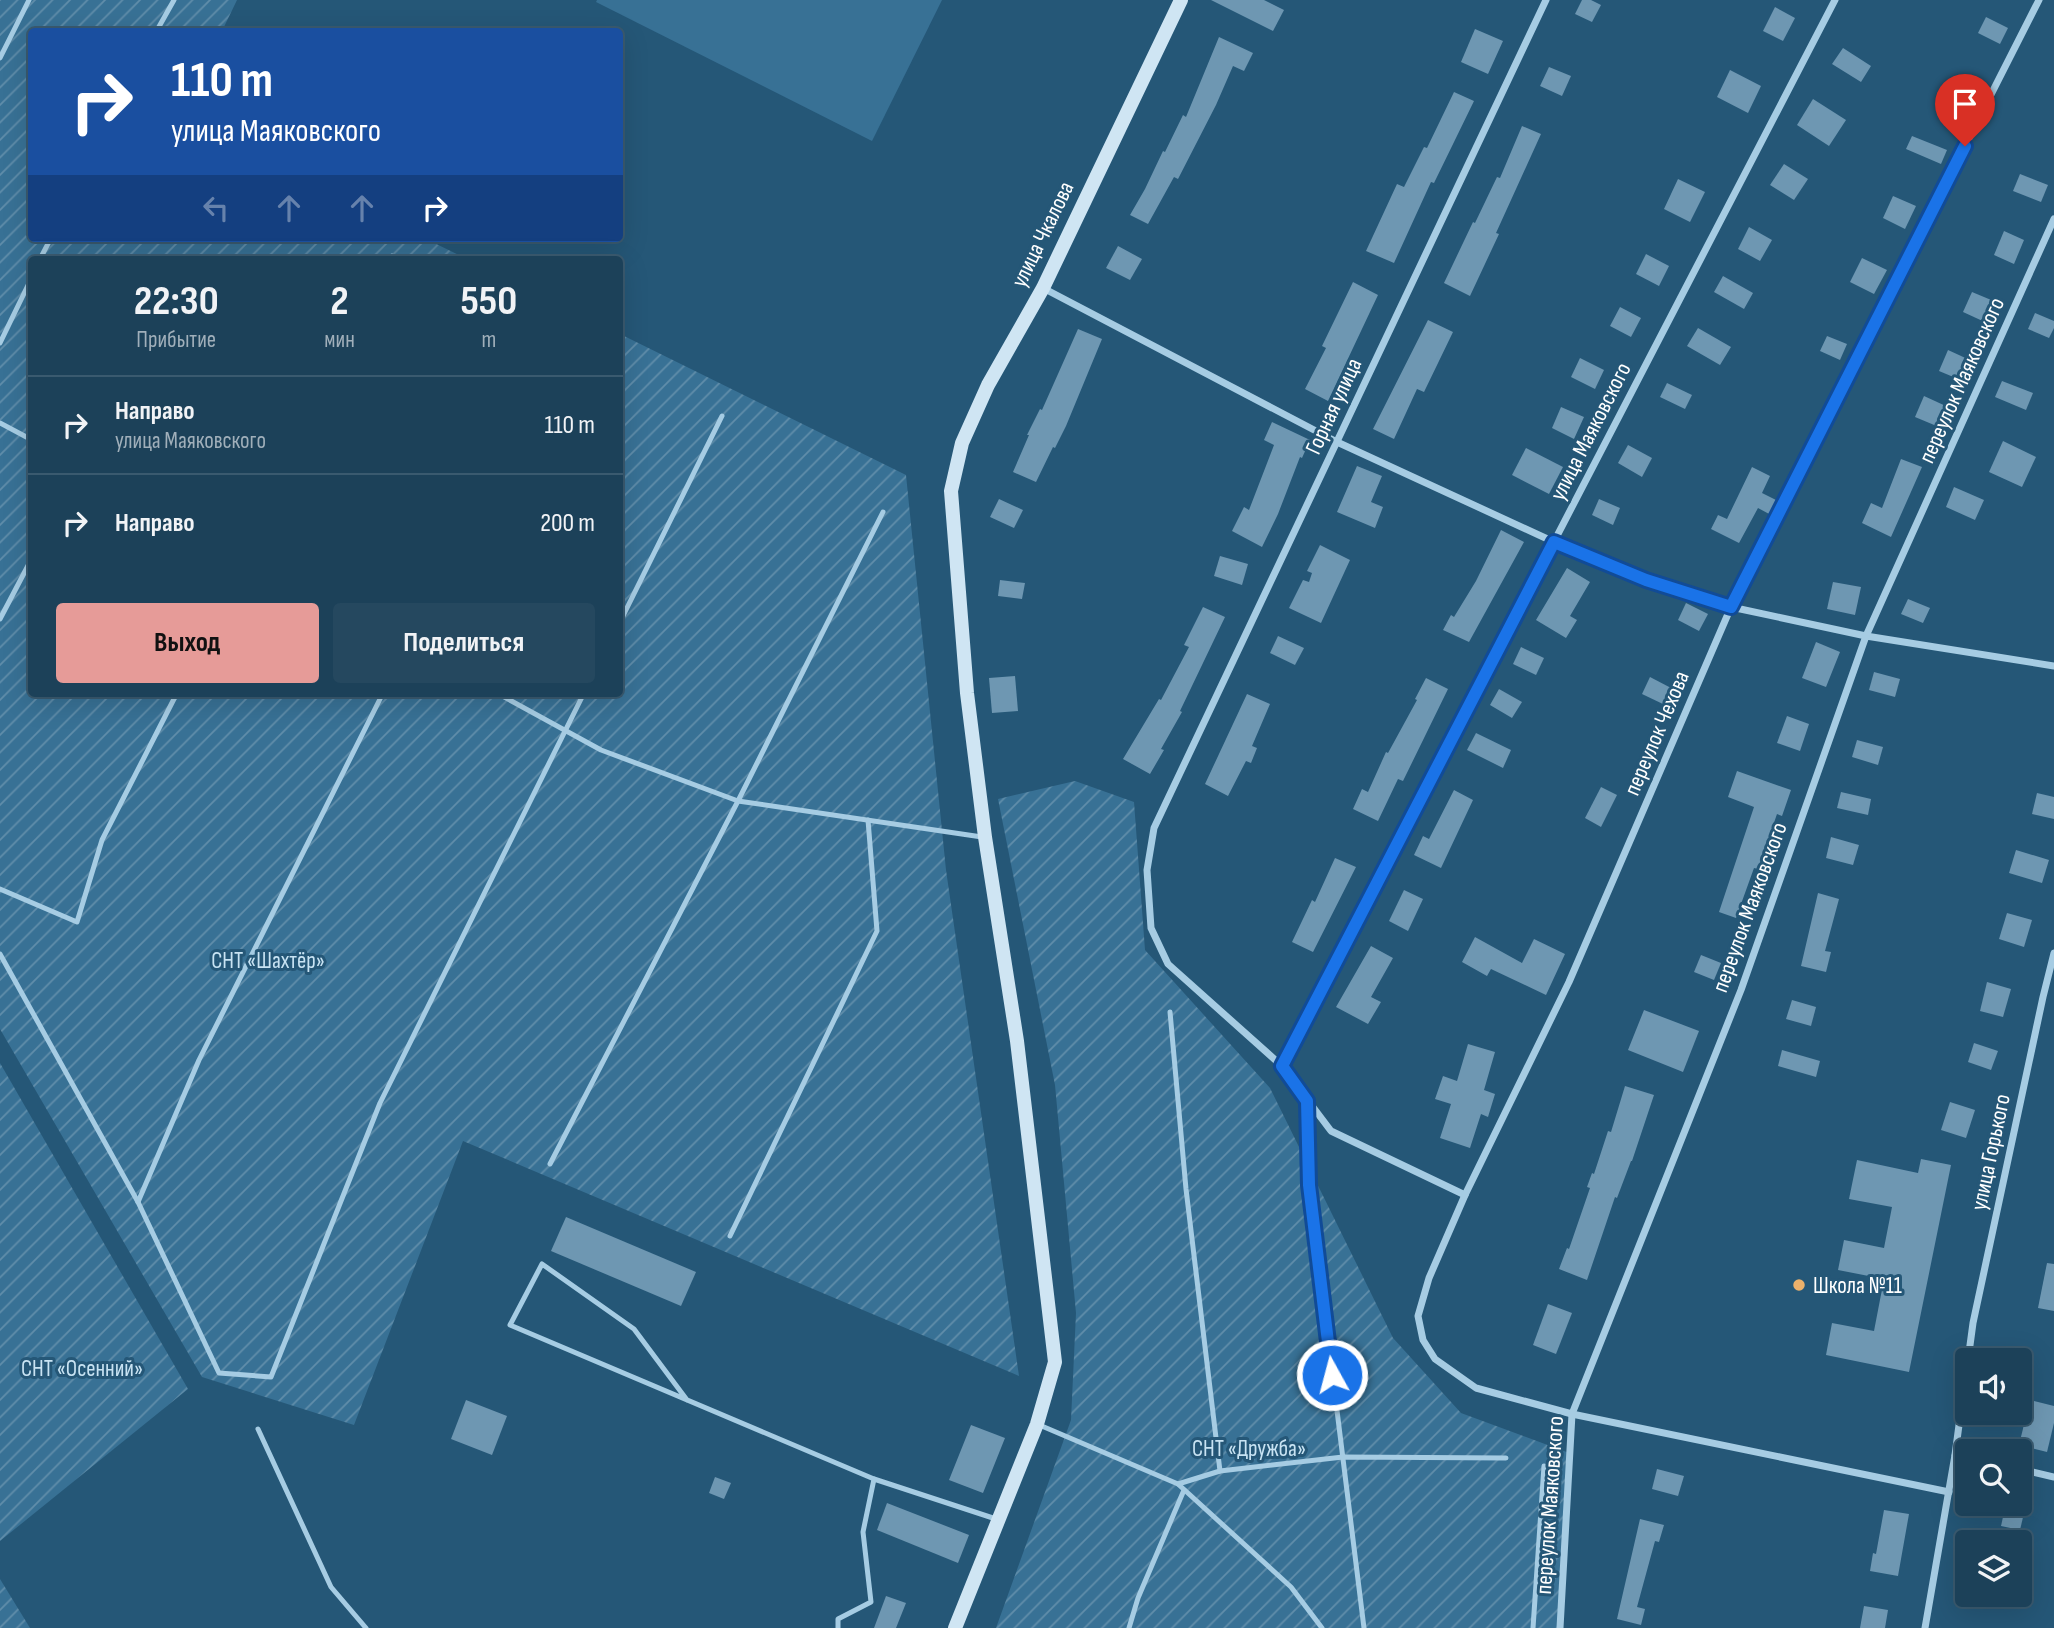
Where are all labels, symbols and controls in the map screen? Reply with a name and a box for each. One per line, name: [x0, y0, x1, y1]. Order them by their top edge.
text: 110 m: [171, 52, 273, 111]
icon: right: [56, 56, 147, 147]
pin: [1935, 74, 1995, 146]
icon: arrive: [1946, 85, 1984, 123]
text: улица Маяковского: [171, 112, 381, 151]
street label: улица Чкалова: [1005, 177, 1081, 292]
icon: left: [197, 189, 235, 227]
icon: ahead: [270, 189, 308, 227]
icon: ahead: [343, 189, 381, 227]
icon: right: [416, 189, 454, 227]
text: 22:30: [134, 276, 219, 327]
text: 2: [330, 276, 349, 327]
text: 550: [460, 276, 517, 327]
street label: переулок Маяковского: [1913, 293, 2011, 468]
text: Прибытие: [136, 326, 216, 354]
text: мин: [324, 326, 355, 354]
text: m: [481, 326, 496, 354]
street label: Горная улица: [1300, 354, 1368, 459]
street label: улица Маяковского: [1544, 358, 1638, 505]
text: Направо: [115, 396, 194, 427]
icon: right: [56, 406, 94, 444]
text: 110 m: [544, 410, 595, 441]
text: улица Маяковского: [115, 427, 266, 455]
icon: right: [56, 504, 94, 542]
text: Направо: [115, 508, 194, 539]
text: 200 m: [540, 508, 595, 539]
button: Выход: [56, 603, 319, 683]
button: Поделиться: [333, 603, 595, 683]
street label: переулок Чехова: [1618, 667, 1696, 800]
street label: переулок Маяковского: [1706, 819, 1794, 996]
park label: СНТ «Шахтёр»: [211, 947, 325, 975]
street label: улица Горького: [1965, 1092, 2017, 1213]
place label: Школа №11: [1813, 1272, 1902, 1300]
marker: Школа №11: [1791, 1277, 1807, 1293]
position arrow: [1295, 1338, 1369, 1412]
map controls: [1955, 1348, 2032, 1607]
button: sound: [1955, 1348, 2032, 1425]
park label: СНТ «Осенний»: [21, 1355, 143, 1383]
street label: переулок Маяковского: [1530, 1415, 1570, 1595]
park label: СНТ «Дружба»: [1192, 1435, 1306, 1463]
button: search: [1955, 1439, 2032, 1516]
button: layers: [1955, 1530, 2032, 1607]

